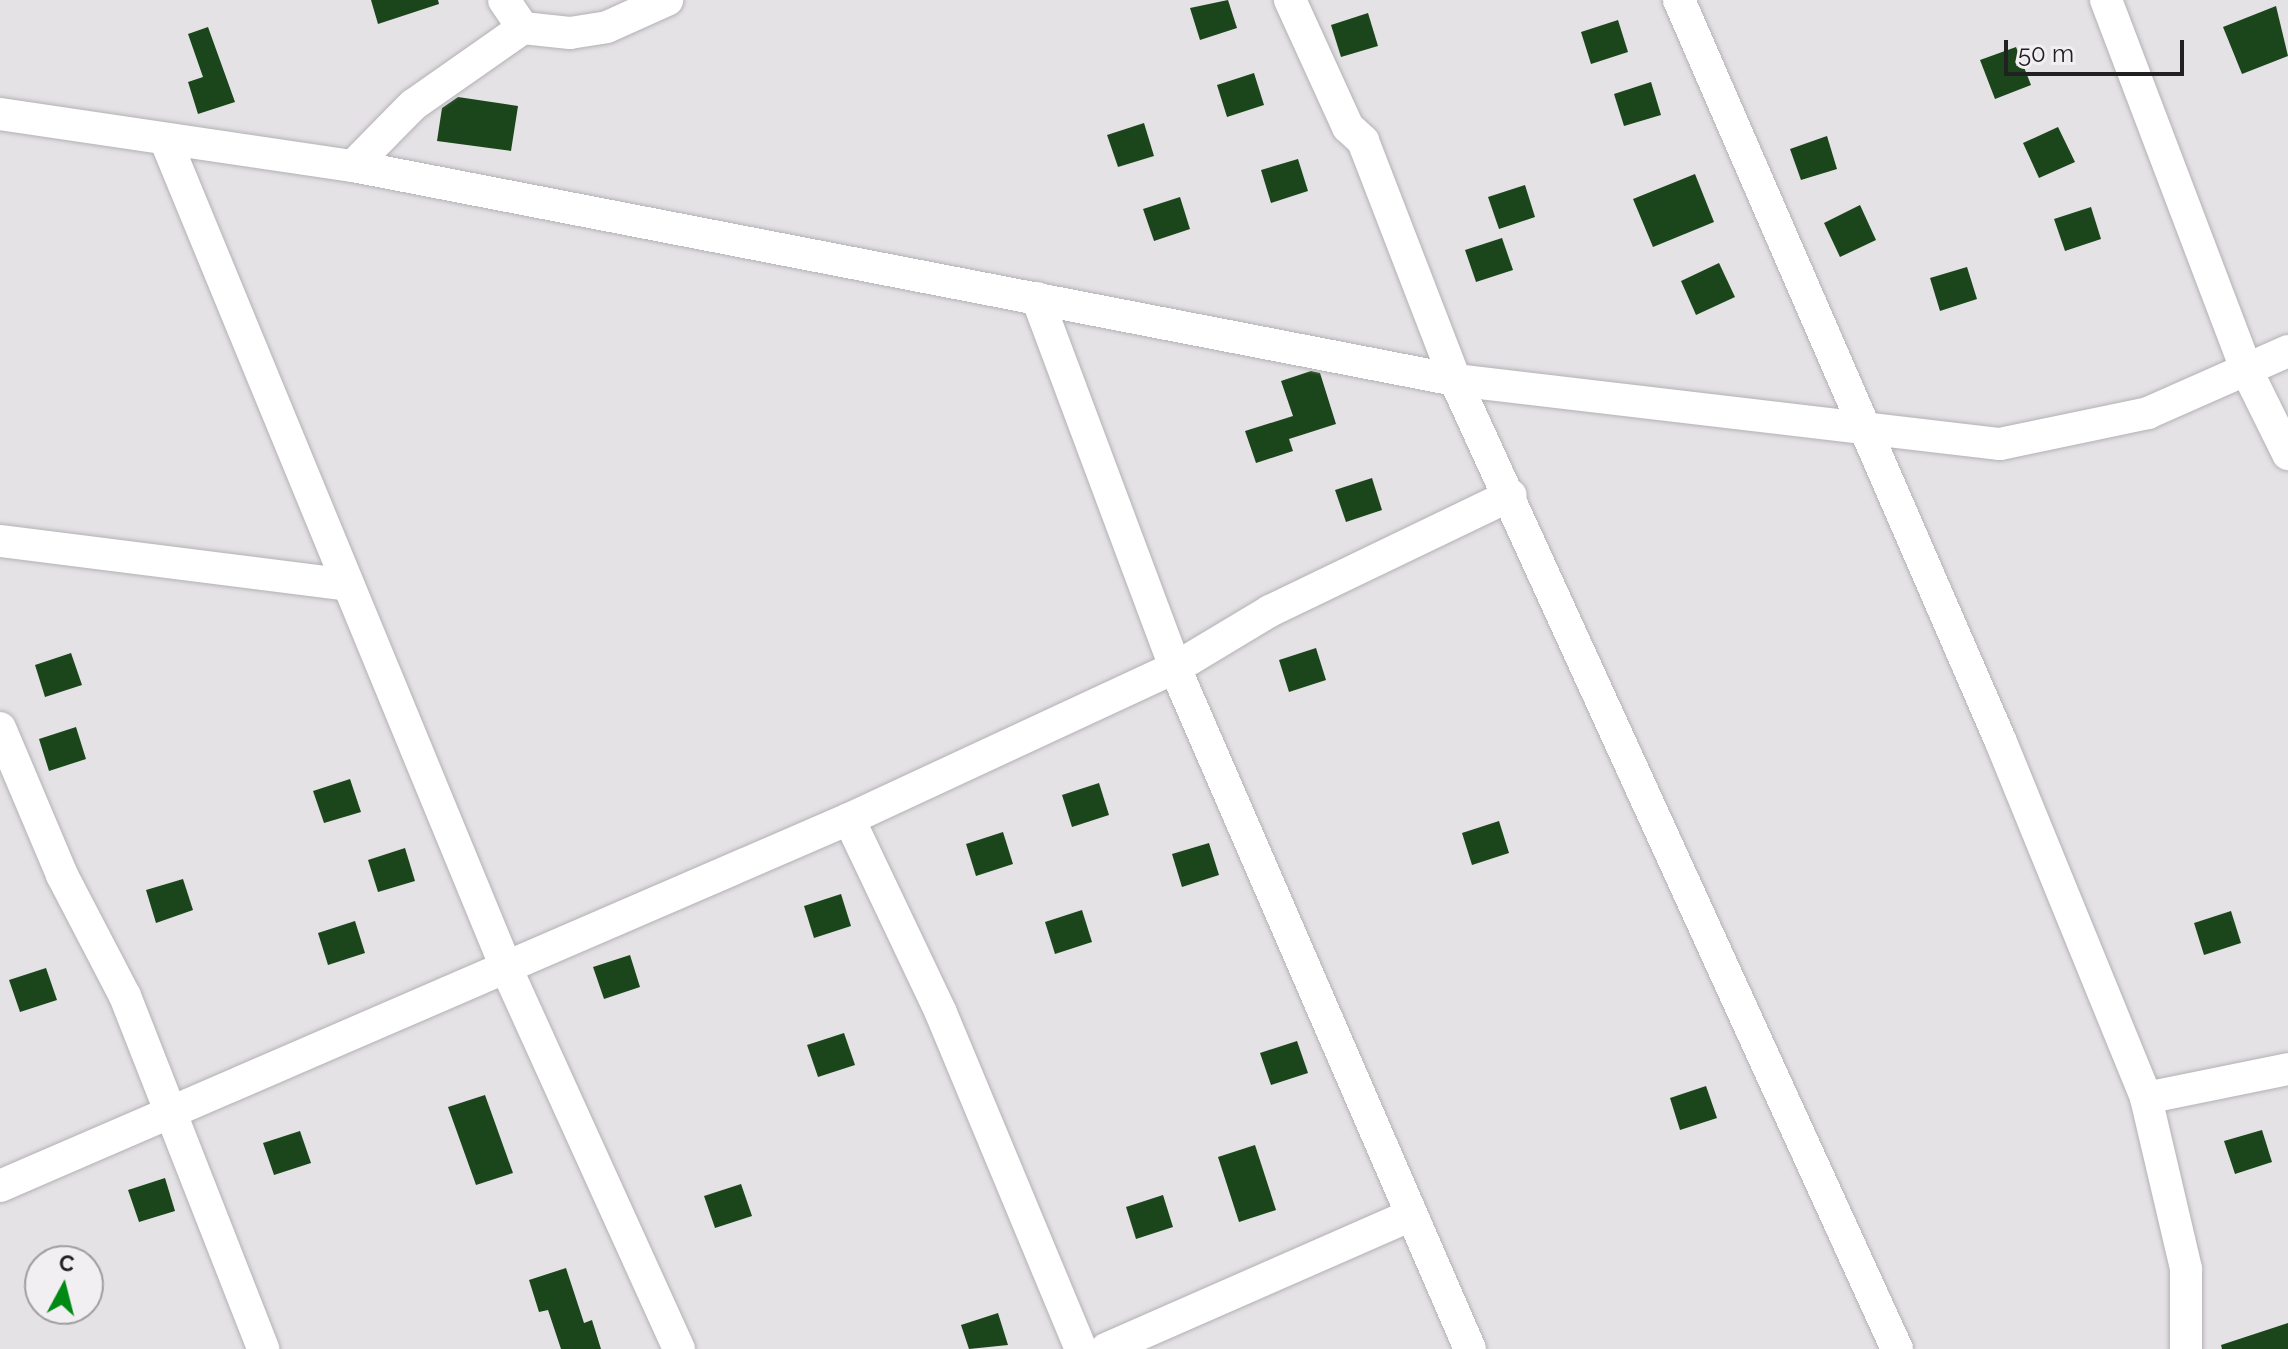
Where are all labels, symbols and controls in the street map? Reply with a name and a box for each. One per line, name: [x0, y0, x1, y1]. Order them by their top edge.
scale bar: [2008, 24, 2188, 74]
text: 50 m: [2018, 39, 2074, 68]
north arrow: [24, 1245, 104, 1325]
text: С: [58, 1249, 76, 1277]

